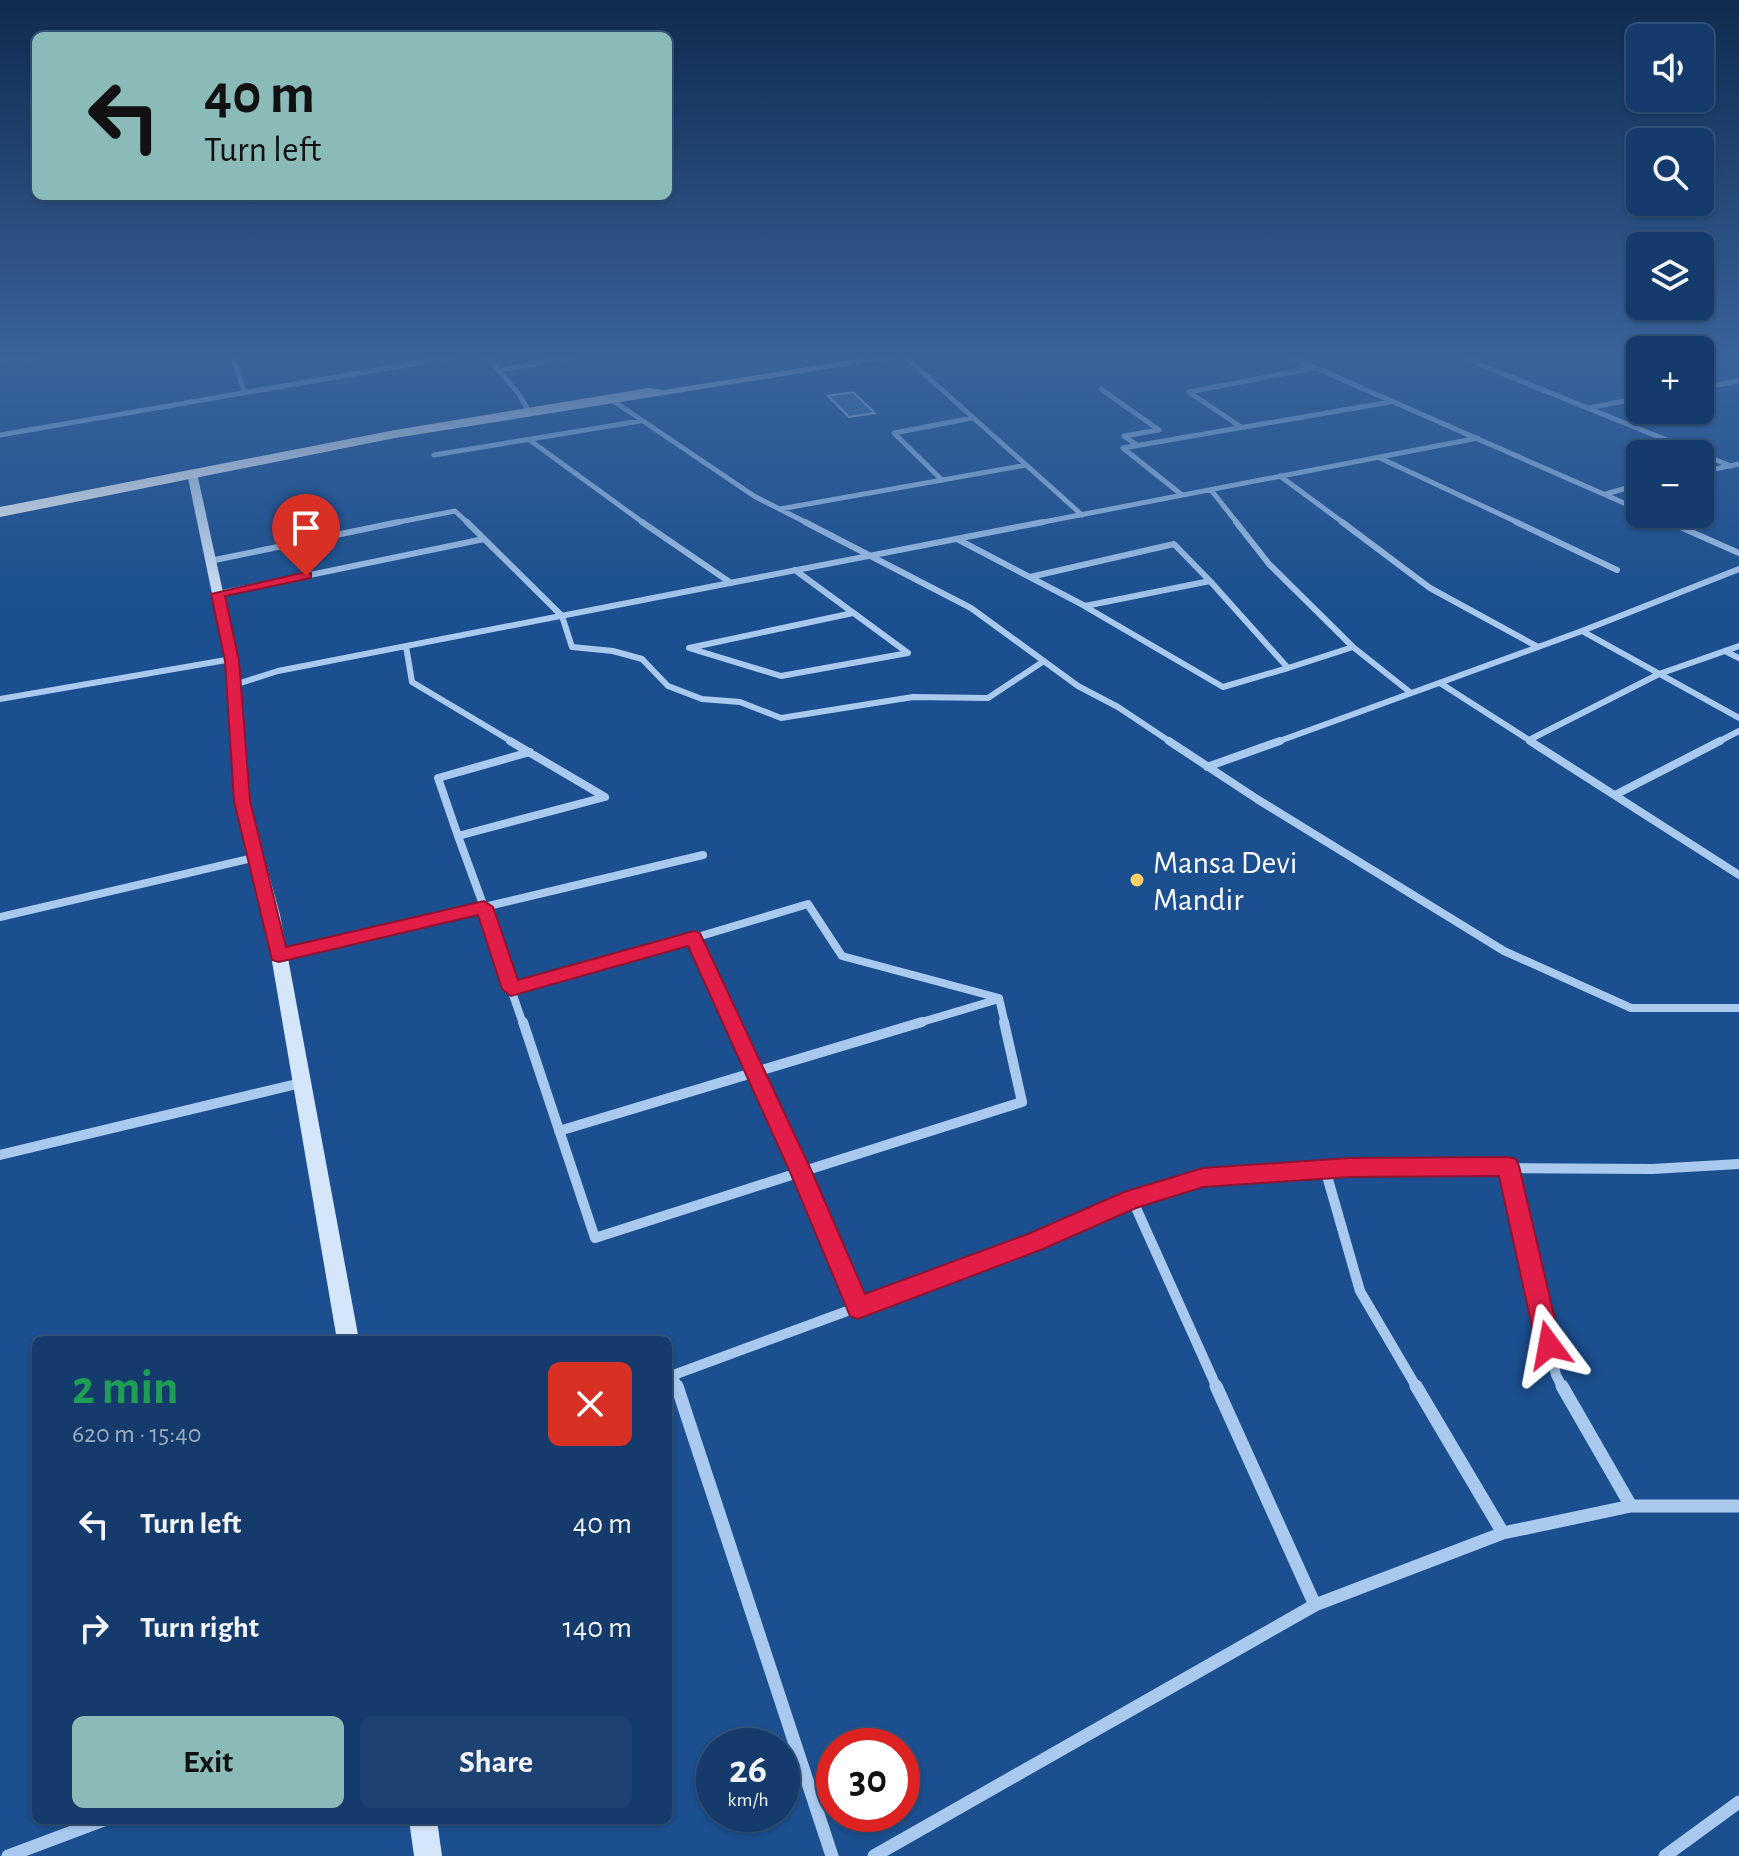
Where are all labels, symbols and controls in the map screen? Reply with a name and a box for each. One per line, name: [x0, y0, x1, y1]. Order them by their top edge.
map controls: [1626, 24, 1714, 528]
button: sound: [1626, 24, 1714, 112]
icon: left: [72, 64, 176, 168]
text: 40 m: [204, 67, 315, 123]
button: search: [1626, 128, 1714, 216]
text: Turn left: [204, 132, 321, 168]
button: layers: [1626, 232, 1714, 320]
button: +: [1626, 336, 1714, 424]
button: −: [1626, 440, 1714, 528]
pin: [272, 494, 340, 576]
icon: arrive: [284, 506, 328, 550]
place label: Mansa Devi Mandir: [1153, 847, 1298, 916]
marker: Mansa Devi Mandir: [1128, 871, 1146, 889]
position arrow: [1507, 1303, 1591, 1387]
button: close: [548, 1362, 632, 1446]
text: 2 min: [72, 1365, 179, 1413]
text: 620 m · 15:40: [72, 1421, 201, 1447]
icon: left: [72, 1502, 116, 1546]
text: Turn left: [140, 1509, 241, 1539]
text: 40 m: [573, 1509, 632, 1539]
icon: right: [72, 1606, 116, 1650]
text: Turn right: [140, 1613, 259, 1643]
text: 140 m: [562, 1613, 632, 1643]
button: Exit: [72, 1716, 344, 1808]
button: Share: [360, 1716, 632, 1808]
speed limit sign: 30: [816, 1728, 920, 1832]
text: 26: [729, 1750, 767, 1790]
text: km/h: [727, 1790, 769, 1810]

